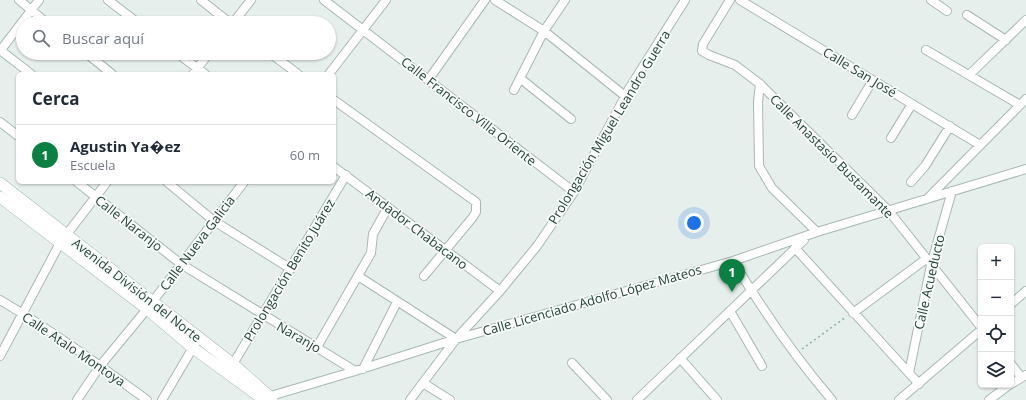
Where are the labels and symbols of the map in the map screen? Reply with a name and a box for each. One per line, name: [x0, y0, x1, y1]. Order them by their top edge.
street label: Prolongación Miguel Leandro Guerra: [544, 27, 674, 227]
street label: Calle San José: [820, 43, 900, 101]
street label: Calle Francisco Villa Oriente: [398, 52, 540, 170]
street label: Calle Anastasio Bustamante: [766, 90, 898, 222]
street label: Andador Chabacano: [362, 185, 472, 273]
street label: Calle Naranjo: [91, 191, 167, 255]
street label: Calle Nueva Galicia: [155, 192, 239, 294]
street label: Prolongación Benito Juárez: [239, 195, 339, 345]
your location: [684, 213, 704, 233]
street label: Calle Acueducto: [909, 233, 949, 331]
street label: Avenida División del Norte: [69, 234, 205, 346]
pin: 1: [719, 259, 745, 292]
street label: Calle Licenciado Adolfo López Mateos: [480, 260, 704, 340]
street label: Calle Atalo Montoya: [19, 308, 129, 390]
street label: Naranjo: [273, 317, 325, 357]

